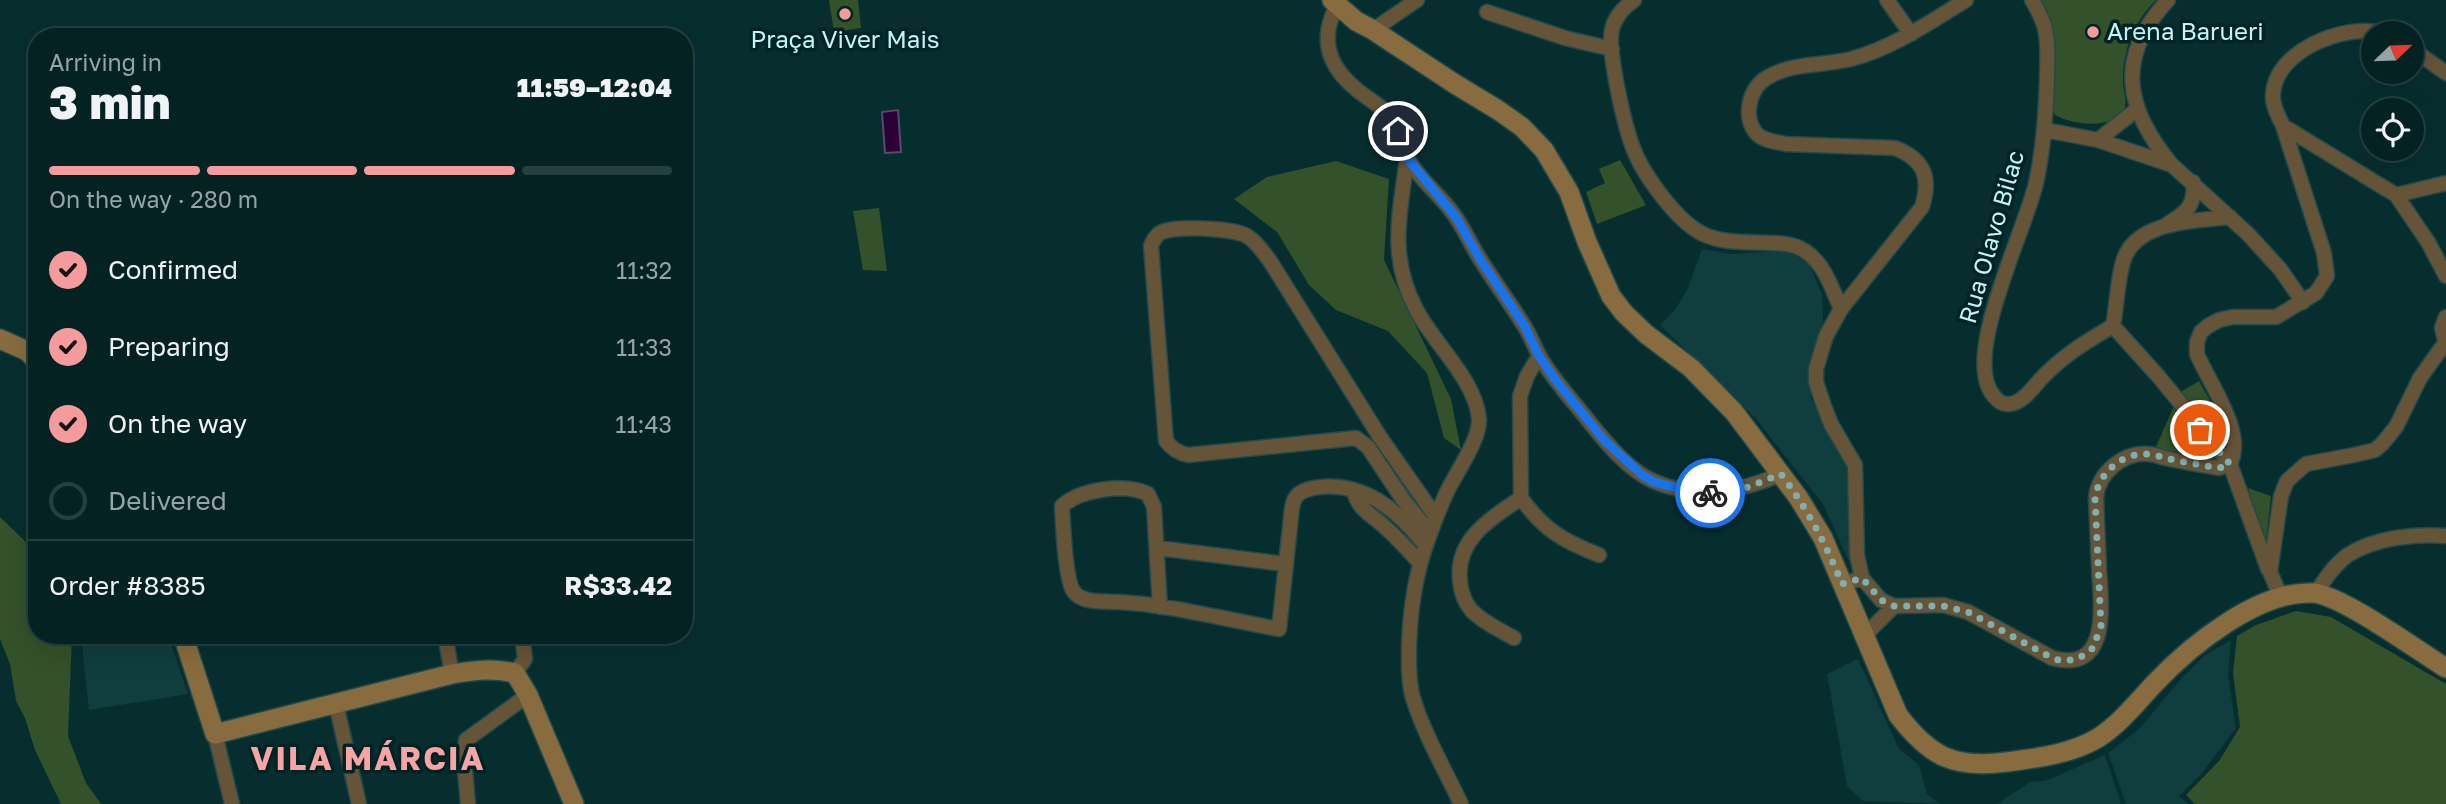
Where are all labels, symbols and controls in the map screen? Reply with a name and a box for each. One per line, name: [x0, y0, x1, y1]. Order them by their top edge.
marker: Praça Viver Mais: [837, 6, 853, 22]
place label: Arena Barueri: [2107, 16, 2264, 45]
north arrow: [2361, 21, 2424, 84]
map controls: [2361, 21, 2424, 161]
place label: Praça Viver Mais: [750, 24, 940, 53]
marker: Arena Barueri: [2085, 24, 2101, 40]
text: Arriving in: [49, 48, 162, 76]
text: 11:59–12:04: [517, 72, 672, 103]
text: 3 min: [49, 74, 171, 129]
button: locate: [2361, 98, 2424, 161]
pin: [1368, 101, 1428, 161]
icon: home: [1379, 112, 1417, 150]
street label: Rua Olavo Bilac: [1952, 147, 2029, 326]
text: On the way · 280 m: [49, 185, 258, 213]
icon: check: [49, 251, 87, 289]
text: Confirmed: [108, 254, 238, 285]
text: 11:32: [616, 256, 672, 284]
icon: check: [49, 328, 87, 366]
text: Preparing: [108, 331, 230, 362]
text: 11:33: [616, 333, 672, 361]
pin: [2170, 400, 2230, 460]
icon: check: [49, 405, 87, 443]
text: On the way: [108, 408, 247, 439]
text: 11:43: [615, 410, 672, 438]
icon: bag: [2181, 411, 2219, 449]
courier: [1675, 458, 1745, 528]
icon: bike: [1691, 474, 1729, 512]
text: Delivered: [108, 485, 227, 516]
text: Order #8385: [49, 570, 206, 601]
text: R$33.42: [564, 570, 672, 601]
district label: VILA MÁRCIA: [251, 739, 485, 777]

